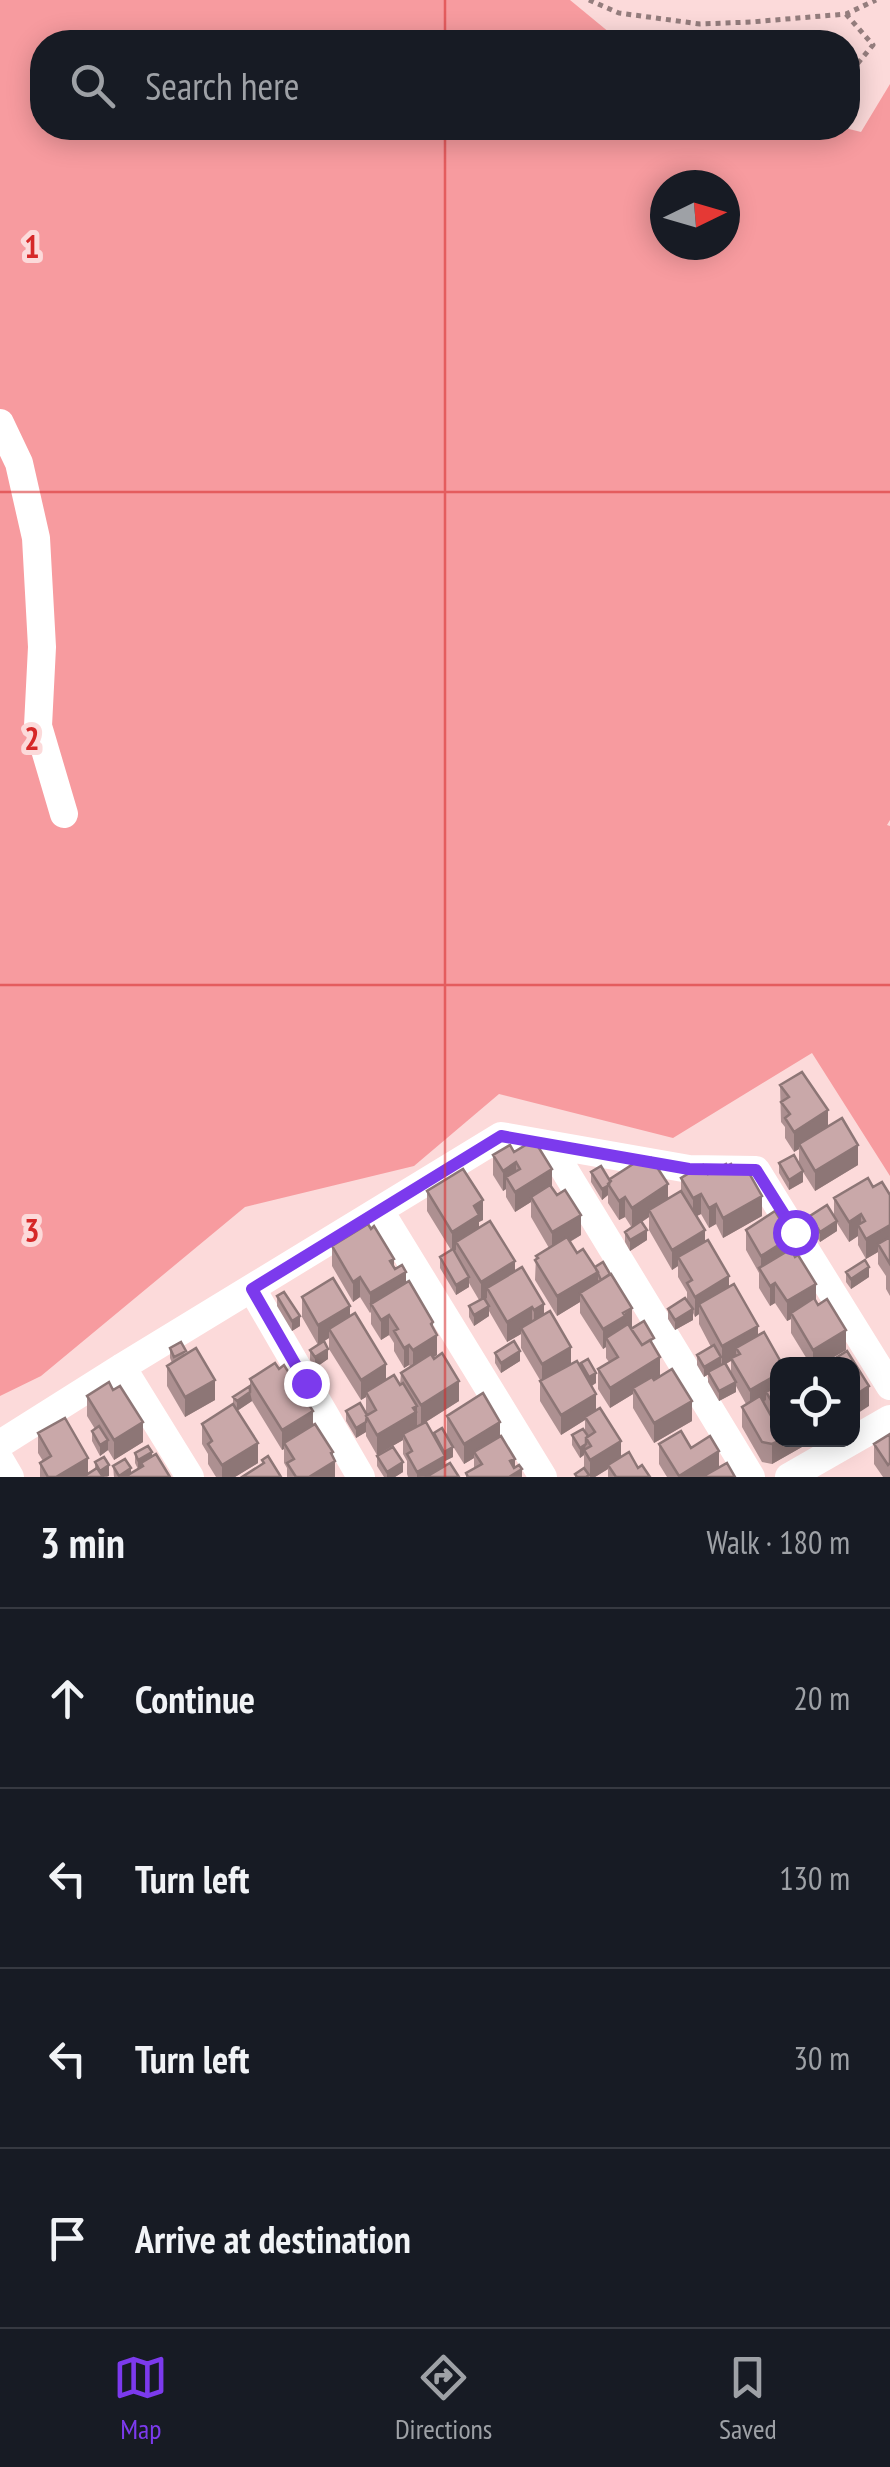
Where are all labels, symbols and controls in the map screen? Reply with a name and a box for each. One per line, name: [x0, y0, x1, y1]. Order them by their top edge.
search box: [30, 30, 860, 140]
icon: search: [65, 58, 120, 113]
text: Search here: [145, 61, 299, 110]
north arrow: [650, 170, 740, 260]
text: 1: [24, 225, 40, 267]
text: 2: [24, 717, 40, 759]
text: 3: [24, 1209, 40, 1251]
route start: [773, 1210, 819, 1256]
map controls: [770, 1357, 860, 1447]
button: locate: [770, 1357, 860, 1447]
route end: [284, 1361, 330, 1407]
text: 3 min: [40, 1515, 125, 1570]
text: Walk · 180 m: [706, 1521, 850, 1563]
icon: ahead: [40, 1671, 95, 1726]
text: Continue: [135, 1674, 255, 1723]
text: 20 m: [794, 1677, 850, 1719]
icon: left: [40, 1851, 95, 1906]
text: Turn left: [135, 1854, 249, 1903]
text: 130 m: [779, 1857, 850, 1899]
icon: left: [40, 2031, 95, 2086]
text: Turn left: [135, 2034, 249, 2083]
text: 30 m: [794, 2037, 850, 2079]
icon: arrive: [40, 2211, 95, 2266]
text: Arrive at destination: [135, 2214, 411, 2263]
tab: Map: [113, 2350, 168, 2447]
tab: Directions: [395, 2350, 492, 2447]
tab: Saved: [719, 2350, 777, 2447]

